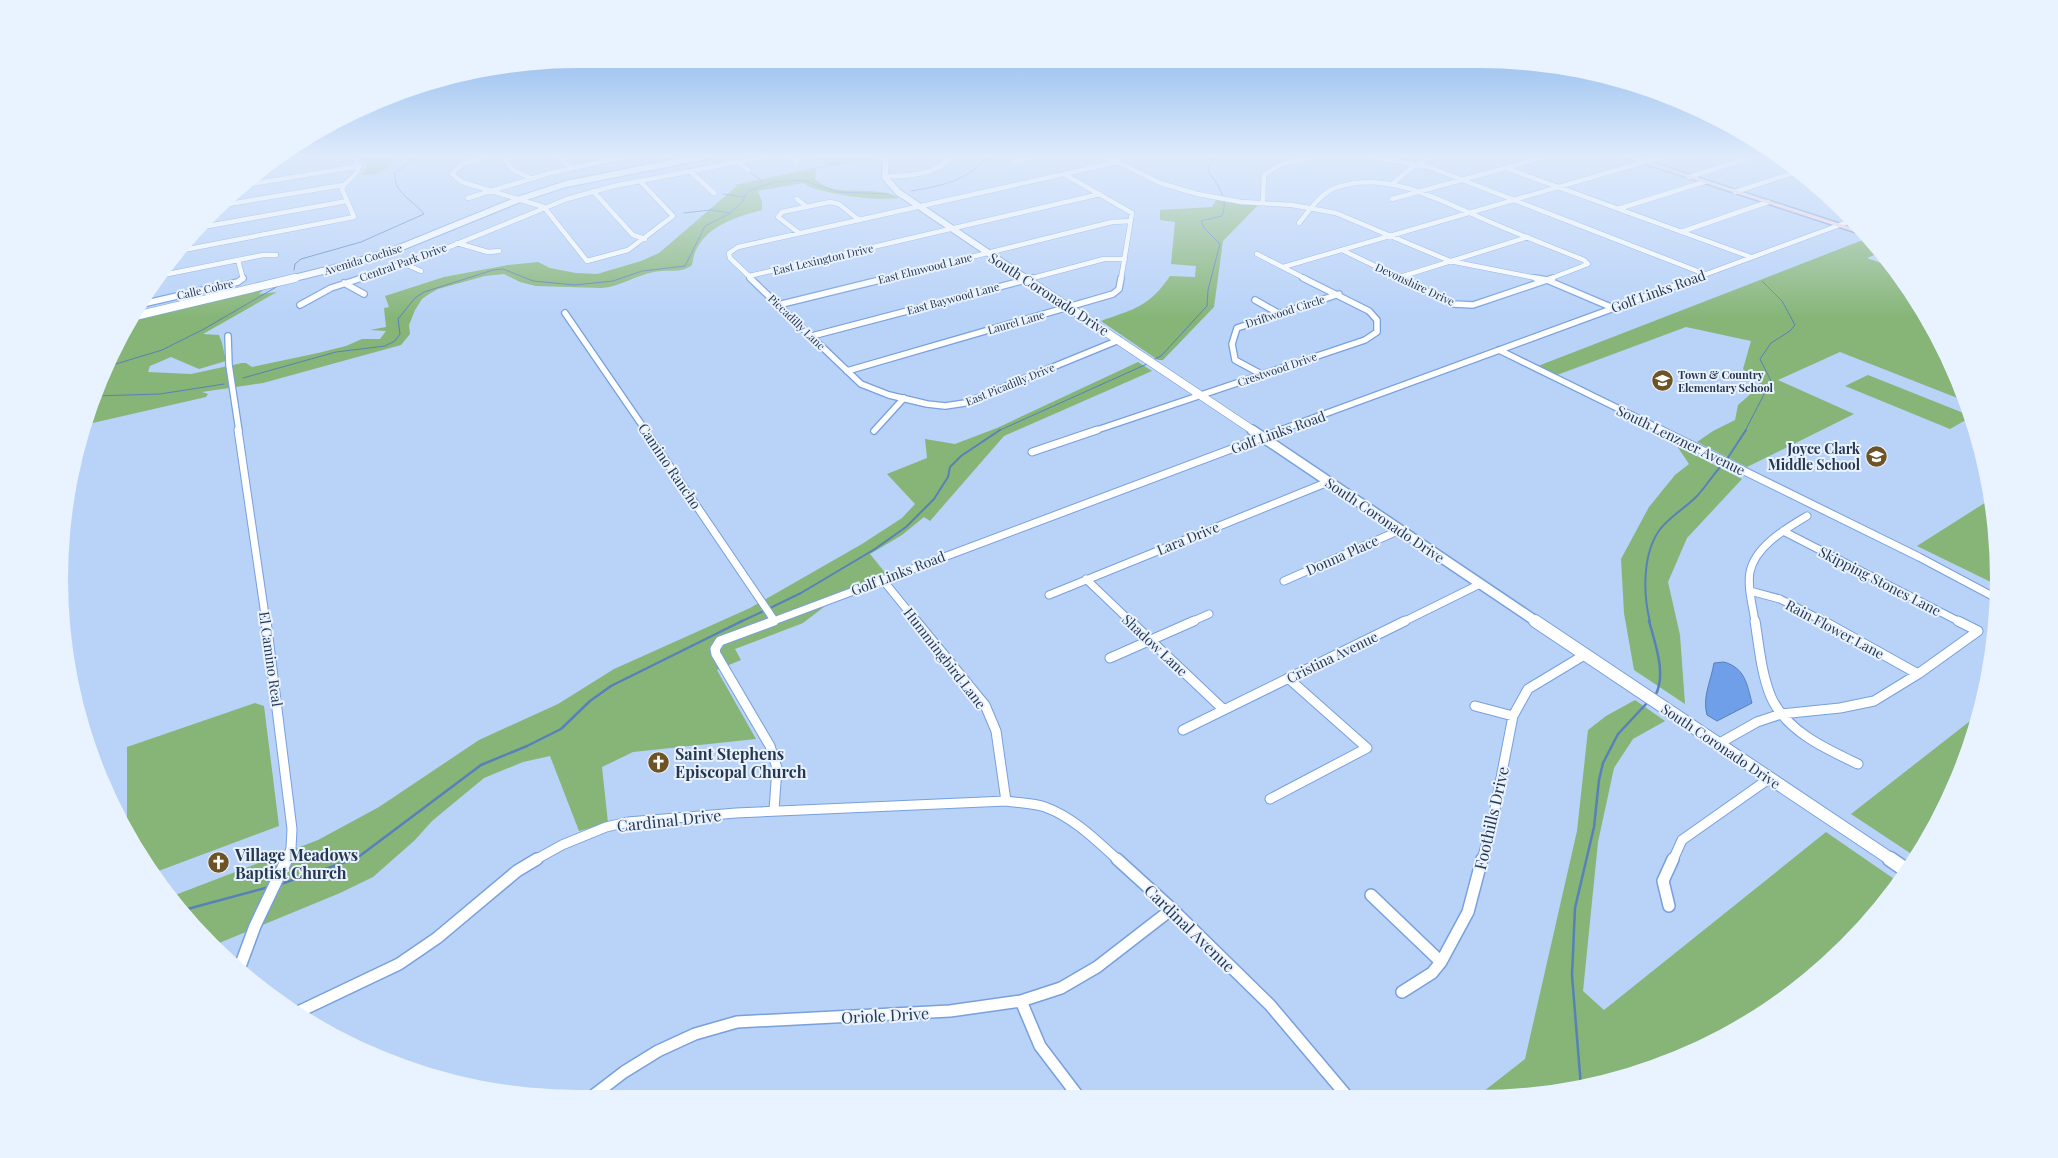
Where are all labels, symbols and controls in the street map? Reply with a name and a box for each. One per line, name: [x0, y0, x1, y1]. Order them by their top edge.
street label: Central Park Drive: [357, 239, 449, 285]
street label: Avenida Cochise: [321, 240, 404, 278]
street label: East Lexington Drive: [771, 240, 875, 278]
street label: South Coronado Drive: [985, 248, 1113, 340]
street label: East Elmwood Lane: [876, 249, 974, 287]
street label: Devonshire Drive: [1373, 259, 1457, 309]
street label: Golf Links Road: [1608, 265, 1708, 317]
street label: Calle Cobre: [175, 275, 235, 303]
street label: East Baywood Lane: [905, 278, 1001, 318]
street label: Piccadilly Lane: [765, 291, 829, 353]
street label: Driftwood Circle: [1243, 291, 1327, 331]
street label: Laurel Lane: [986, 307, 1047, 337]
street label: Crestwood Drive: [1235, 348, 1319, 390]
street label: East Picadilly Drive: [963, 359, 1057, 409]
place label: Town & Country Elementary School: [1678, 367, 1774, 395]
school or university icon: Town & Country Elementary School: [1650, 368, 1674, 392]
street label: South Lenzner Avenue: [1613, 401, 1749, 479]
street label: Golf Links Road: [1228, 406, 1328, 458]
street label: Camino Rancho: [634, 419, 706, 513]
place label: Joyce Clark Middle School: [1768, 439, 1861, 474]
school or university icon: Joyce Clark Middle School: [1864, 444, 1888, 468]
street label: South Coronado Drive: [1322, 473, 1448, 567]
street label: Lara Drive: [1154, 517, 1222, 559]
street label: Donna Place: [1303, 531, 1381, 579]
street label: Skipping Stones Lane: [1816, 542, 1944, 620]
street label: Golf Links Road: [848, 546, 948, 600]
street label: Rain Flower Lane: [1782, 595, 1888, 663]
street label: Hummingbird Lane: [900, 604, 990, 712]
street label: El Camino Real: [255, 610, 287, 708]
street label: Shadow Lane: [1118, 610, 1192, 680]
street label: Cristina Avenue: [1283, 627, 1381, 687]
street label: South Coronado Drive: [1658, 699, 1784, 793]
place label: Saint Stephens Episcopal Church: [675, 743, 807, 782]
church icon: Saint Stephens Episcopal Church: [647, 750, 671, 774]
street label: Foothills Drive: [1469, 764, 1513, 872]
street label: Cardinal Drive: [616, 804, 722, 836]
place label: Village Meadows Baptist Church: [234, 844, 358, 883]
church icon: Village Meadows Baptist Church: [207, 851, 231, 875]
street label: Cardinal Avenue: [1140, 879, 1240, 977]
street label: Oriole Drive: [841, 1002, 929, 1028]

